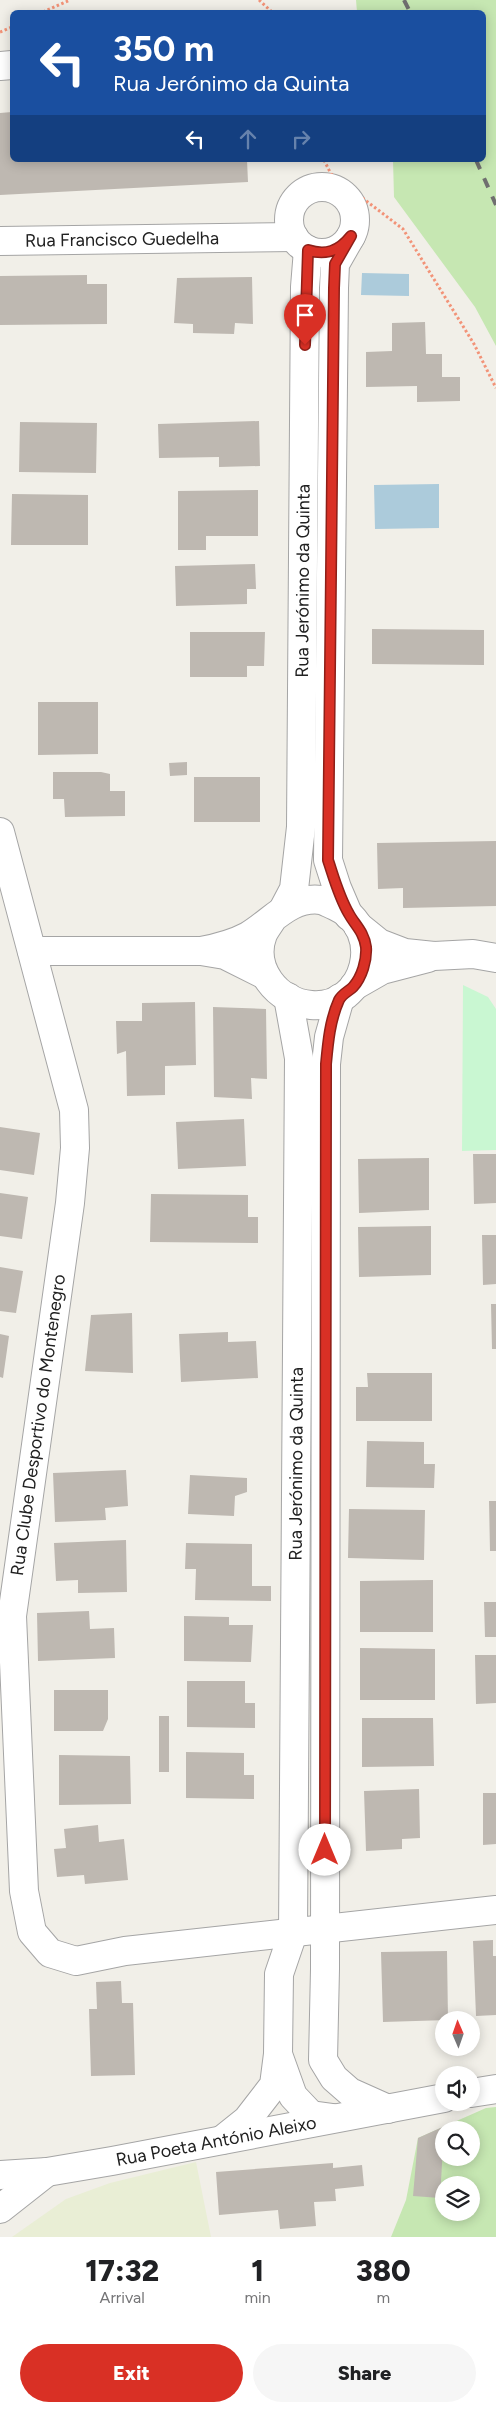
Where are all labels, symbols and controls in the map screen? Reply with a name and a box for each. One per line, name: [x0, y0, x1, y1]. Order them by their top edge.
text: 350 m: [113, 28, 214, 70]
icon: left: [30, 30, 95, 95]
text: Rua Jerónimo da Quinta: [113, 70, 349, 97]
icon: left: [181, 125, 209, 153]
icon: ahead: [234, 125, 262, 153]
icon: right: [287, 125, 315, 153]
street label: Rua Francisco Guedelha: [25, 227, 219, 252]
pin: [284, 294, 326, 345]
icon: arrive: [291, 301, 319, 329]
street label: Rua Jerónimo da Quinta: [291, 484, 315, 678]
street label: Rua Clube Desportivo do Montenegro: [6, 1273, 70, 1577]
street label: Rua Jerónimo da Quinta: [285, 1367, 308, 1561]
position arrow: [298, 1823, 350, 1875]
north arrow: [435, 2011, 480, 2056]
map controls: [435, 2011, 480, 2221]
button: sound: [435, 2066, 480, 2111]
street label: Rua Poeta António Aleixo: [114, 2111, 318, 2171]
button: search: [435, 2121, 480, 2166]
button: layers: [435, 2176, 480, 2221]
text: 17:32: [85, 2252, 159, 2289]
text: 1: [251, 2252, 264, 2289]
text: 380: [356, 2252, 411, 2289]
text: Arrival: [100, 2288, 145, 2307]
text: min: [244, 2288, 271, 2307]
text: m: [377, 2288, 390, 2307]
button: Exit: [20, 2344, 243, 2402]
button: Share: [253, 2344, 476, 2402]

